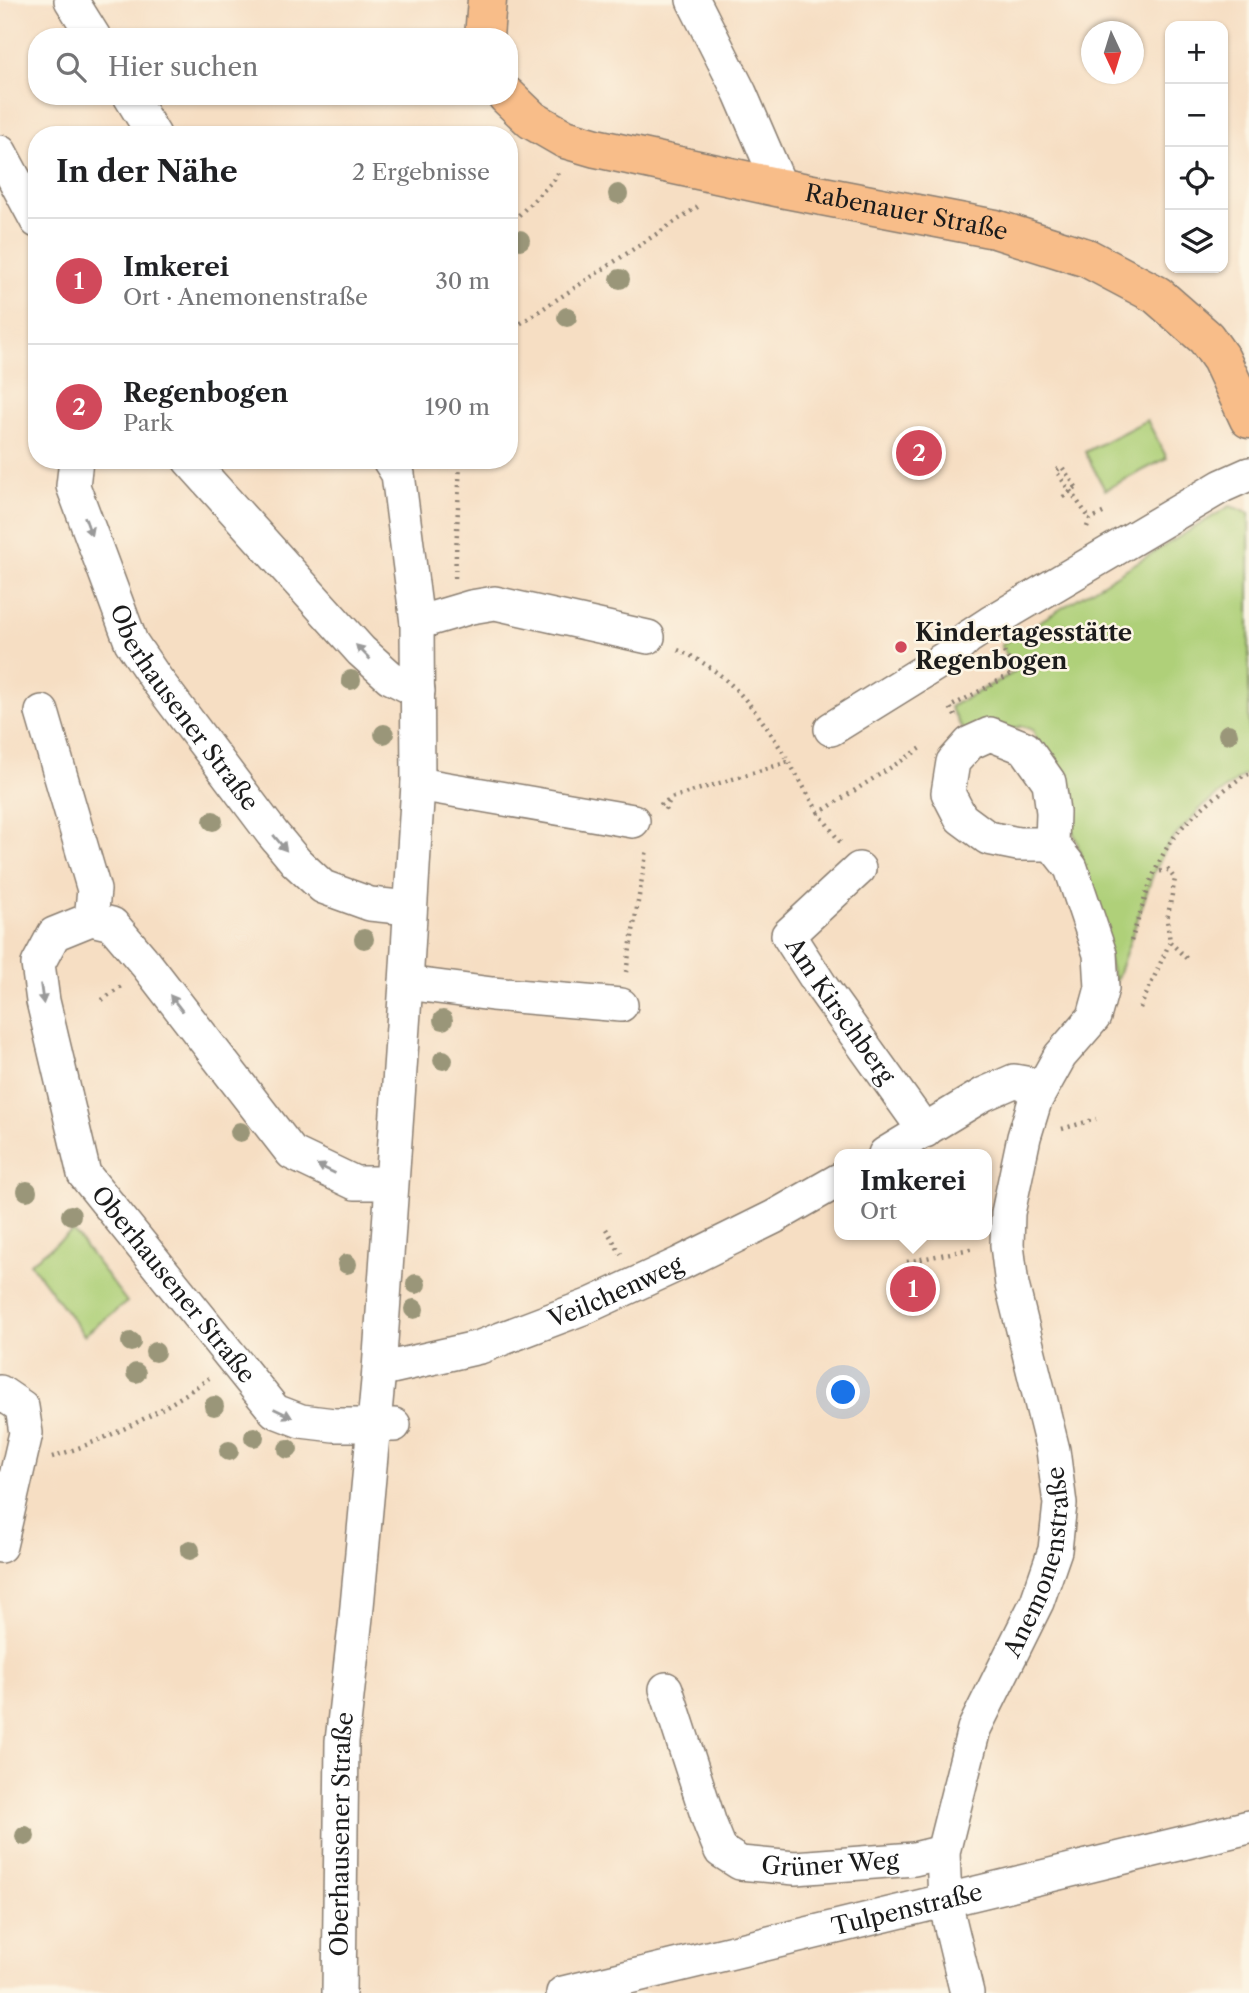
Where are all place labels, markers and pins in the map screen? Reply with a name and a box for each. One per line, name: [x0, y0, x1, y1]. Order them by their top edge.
pin: 2: [896, 427, 942, 479]
place label: Kindertagesstätte Regenbogen: [915, 618, 1132, 675]
marker: Kindertagesstätte Regenbogen: [893, 639, 909, 655]
pin: 1: [890, 1263, 936, 1315]

